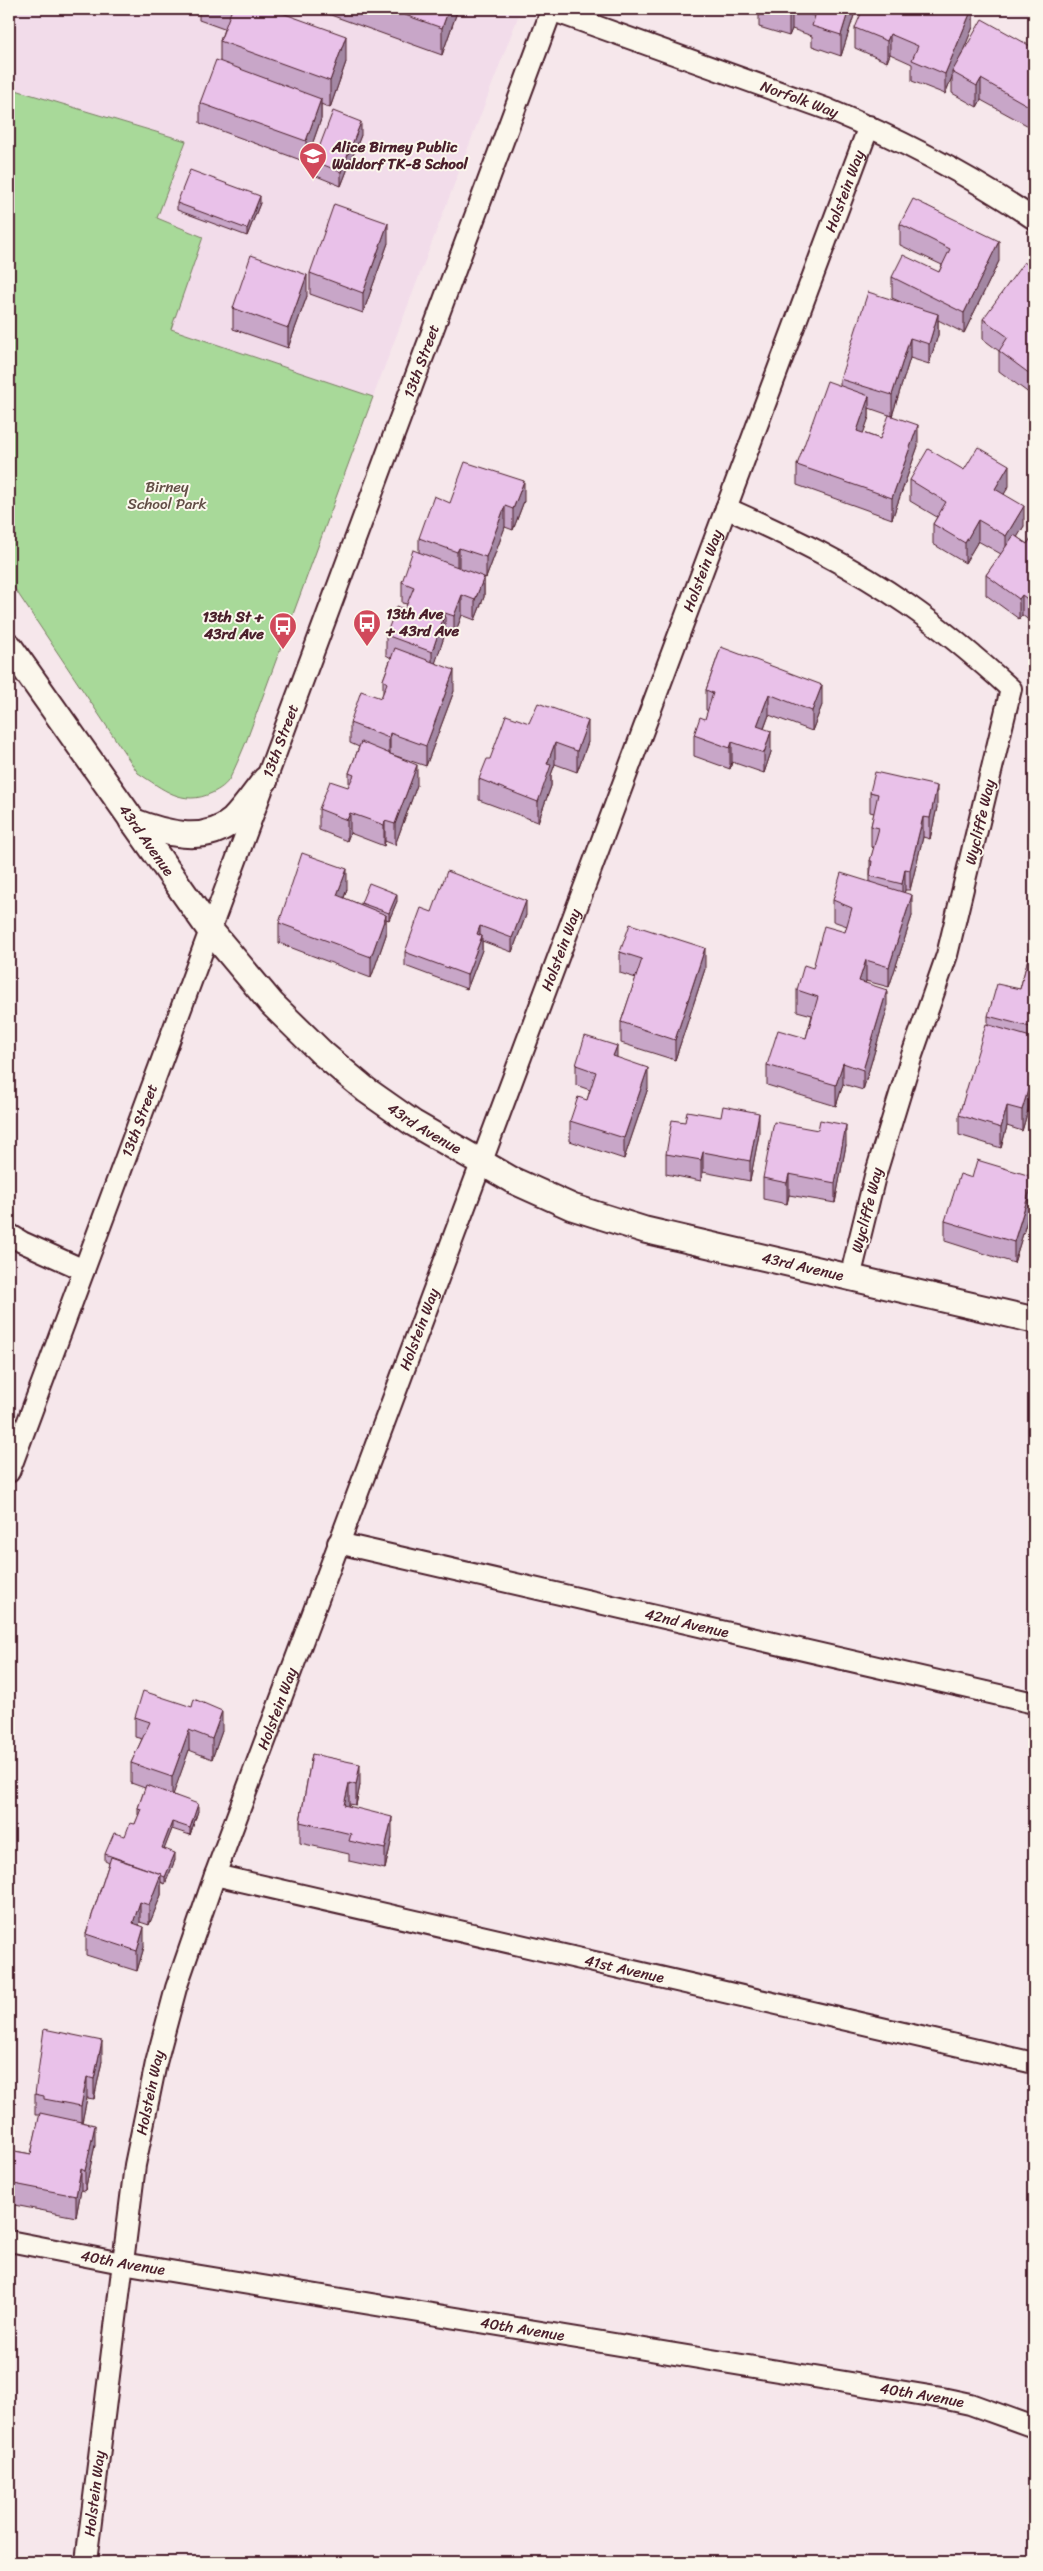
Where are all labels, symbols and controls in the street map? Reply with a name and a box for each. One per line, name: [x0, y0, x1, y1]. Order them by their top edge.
street label: Norfolk Way: [757, 73, 843, 125]
place label: Alice Birney Public Waldorf TK-8 School: [331, 134, 469, 177]
school or university icon: Alice Birney Public Waldorf TK-8 School: [298, 141, 328, 180]
street label: Holstein Way: [817, 146, 872, 236]
street label: 13th Street: [396, 320, 447, 402]
park label: Birney School Park: [128, 474, 206, 517]
street label: Holstein Way: [675, 525, 730, 615]
place label: 13th Ave + 43rd Ave: [385, 601, 459, 644]
place label: 13th St + 43rd Ave: [202, 604, 265, 647]
bus stop icon: 13th Ave + 43rd Ave: [352, 608, 382, 647]
bus stop icon: 13th St + 43rd Ave: [268, 611, 298, 650]
street label: 13th Street: [255, 700, 306, 781]
street label: Wycliffe Way: [958, 776, 1003, 867]
street label: 43rd Avenue: [112, 799, 181, 882]
street label: Holstein Way: [534, 905, 588, 995]
street label: 13th Street: [114, 1080, 165, 1161]
street label: 43rd Avenue: [382, 1096, 467, 1161]
street label: Wycliffe Way: [844, 1164, 890, 1255]
street label: 43rd Avenue: [759, 1244, 846, 1289]
street label: Holstein Way: [392, 1284, 446, 1374]
street label: 42nd Avenue: [642, 1601, 732, 1645]
street label: Holstein Way: [250, 1663, 305, 1754]
street label: 41st Avenue: [582, 1947, 667, 1991]
street label: Holstein Way: [128, 2047, 172, 2137]
street label: 40th Avenue: [79, 2242, 167, 2283]
street label: 40th Avenue: [478, 2309, 567, 2349]
street label: 40th Avenue: [878, 2375, 967, 2415]
street label: Holstein Way: [76, 2449, 113, 2538]

